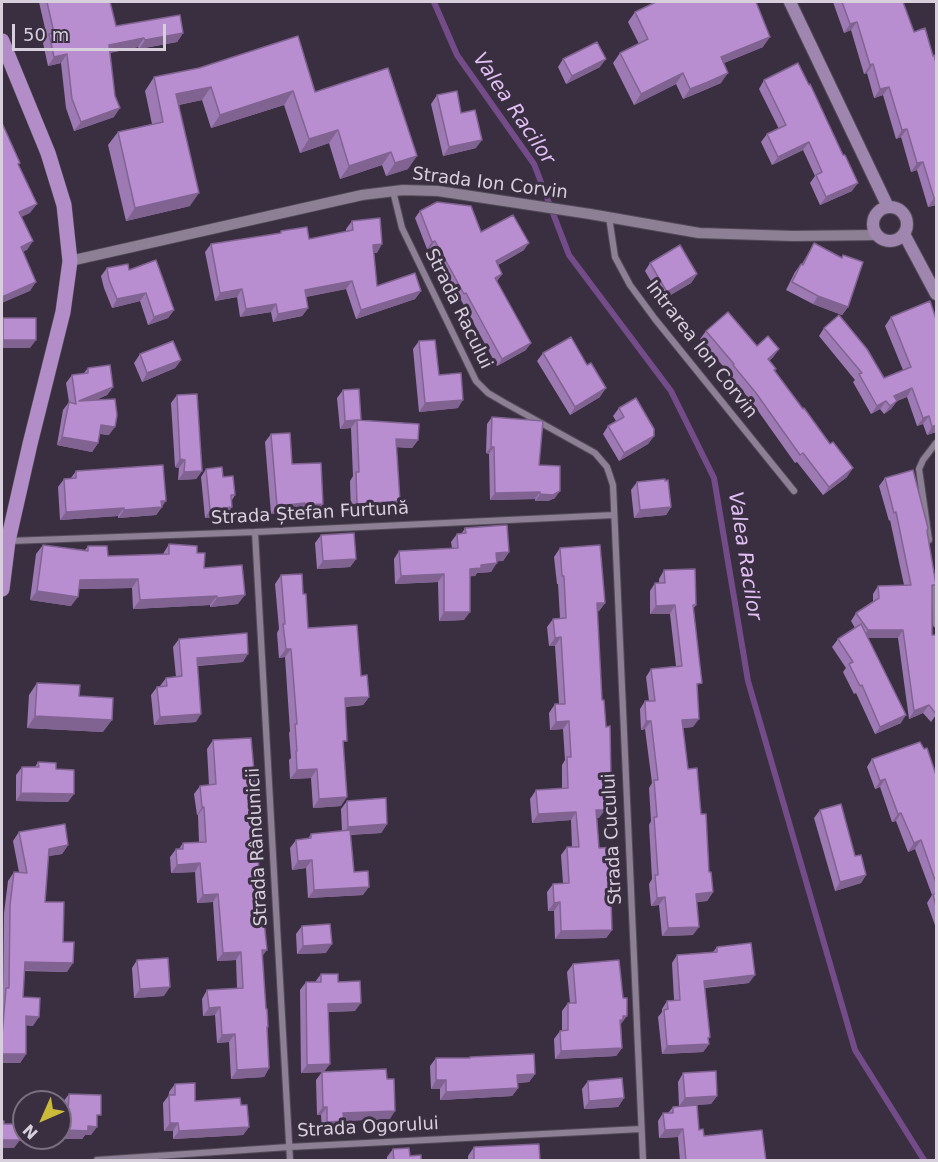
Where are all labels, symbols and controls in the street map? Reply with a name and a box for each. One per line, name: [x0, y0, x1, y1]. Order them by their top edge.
scale bar: [15, 12, 170, 50]
text: 50 m: [23, 24, 69, 45]
water label: Valea Racilor: [467, 48, 559, 170]
street label: Strada Ion Corvin: [411, 164, 569, 204]
street label: Strada Racului: [420, 245, 496, 373]
street label: Intrarea Ion Corvin: [641, 277, 761, 423]
water label: Valea Racilor: [722, 490, 766, 622]
street label: Strada Ștefan Furtună: [210, 498, 410, 530]
street label: Strada Rândunicii: [243, 767, 273, 927]
street label: Strada Cucului: [599, 773, 627, 905]
north arrow: [12, 1090, 72, 1150]
street label: Strada Ogorului: [297, 1114, 439, 1142]
text: N: [19, 1120, 42, 1143]

